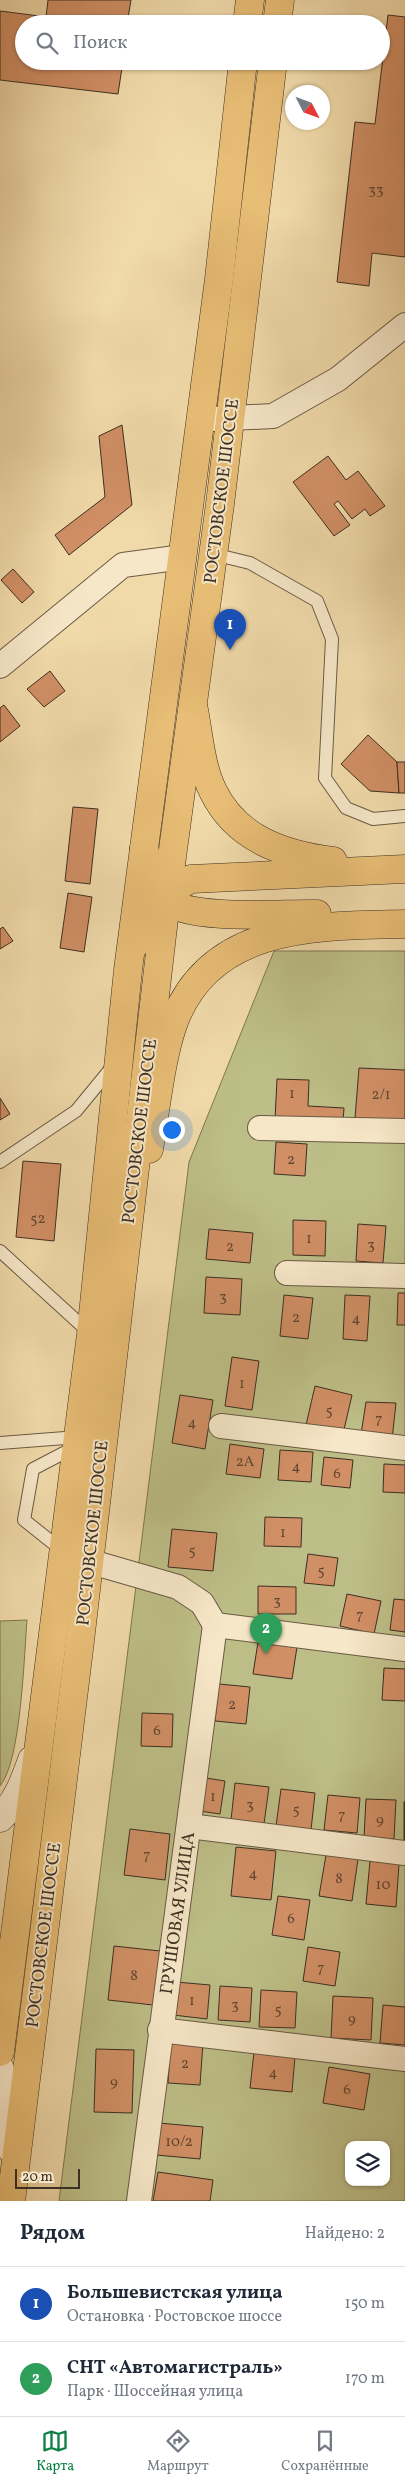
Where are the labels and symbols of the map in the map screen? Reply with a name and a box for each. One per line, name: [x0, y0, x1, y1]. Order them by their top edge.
north arrow: [285, 85, 330, 130]
house number: 33: [368, 180, 384, 201]
street label: РОСТОВСКОЕ ШОССЕ: [199, 397, 246, 585]
pin: 1: [214, 609, 246, 650]
street label: РОСТОВСКОЕ ШОССЕ: [117, 1037, 164, 1225]
house number: 1: [289, 1084, 295, 1105]
house number: 2/1: [372, 1085, 390, 1106]
your location: [159, 1117, 185, 1143]
house number: 2: [287, 1150, 295, 1171]
house number: 52: [30, 1209, 46, 1230]
house number: 1: [306, 1229, 312, 1250]
house number: 3: [367, 1235, 375, 1256]
house number: 2: [226, 1237, 234, 1258]
house number: 3: [219, 1287, 227, 1308]
house number: 2: [292, 1308, 300, 1329]
house number: 4: [352, 1309, 361, 1330]
house number: 1: [239, 1374, 245, 1395]
house number: 5: [325, 1401, 333, 1422]
house number: 7: [375, 1409, 383, 1430]
house number: 4: [188, 1413, 197, 1434]
street label: РОСТОВСКОЕ ШОССЕ: [71, 1439, 116, 1627]
house number: 2А: [236, 1452, 255, 1473]
house number: 4: [292, 1457, 301, 1478]
house number: 6: [333, 1464, 341, 1485]
house number: 1: [280, 1523, 286, 1544]
house number: 5: [188, 1541, 196, 1562]
house number: 5: [317, 1561, 325, 1582]
house number: 3: [273, 1591, 281, 1612]
house number: 7: [356, 1605, 364, 1626]
pin: 2: [250, 1613, 282, 1654]
house number: 2: [228, 1695, 236, 1716]
house number: 6: [153, 1721, 161, 1742]
house number: 1: [210, 1787, 216, 1808]
house number: 3: [246, 1795, 254, 1816]
house number: 5: [292, 1800, 300, 1821]
house number: 7: [338, 1805, 346, 1826]
house number: 9: [376, 1810, 384, 1831]
street label: ГРУШОВАЯ УЛИЦА: [155, 1830, 202, 1996]
street label: РОСТОВСКОЕ ШОССЕ: [21, 1841, 68, 2029]
house number: 7: [143, 1845, 151, 1866]
house number: 4: [249, 1864, 258, 1885]
house number: 8: [335, 1869, 343, 1890]
house number: 10: [376, 1875, 390, 1896]
house number: 6: [287, 1909, 295, 1930]
house number: 7: [317, 1958, 325, 1979]
house number: 8: [130, 1966, 138, 1987]
house number: 1: [189, 1991, 195, 2012]
house number: 3: [231, 1995, 239, 2016]
house number: 5: [274, 2000, 282, 2021]
house number: 9: [348, 2009, 356, 2030]
house number: 2: [181, 2054, 189, 2075]
house number: 4: [269, 2063, 278, 2084]
house number: 9: [110, 2072, 118, 2093]
house number: 6: [343, 2080, 351, 2101]
house number: 10/2: [165, 2132, 193, 2153]
scale bar: [15, 2166, 80, 2189]

